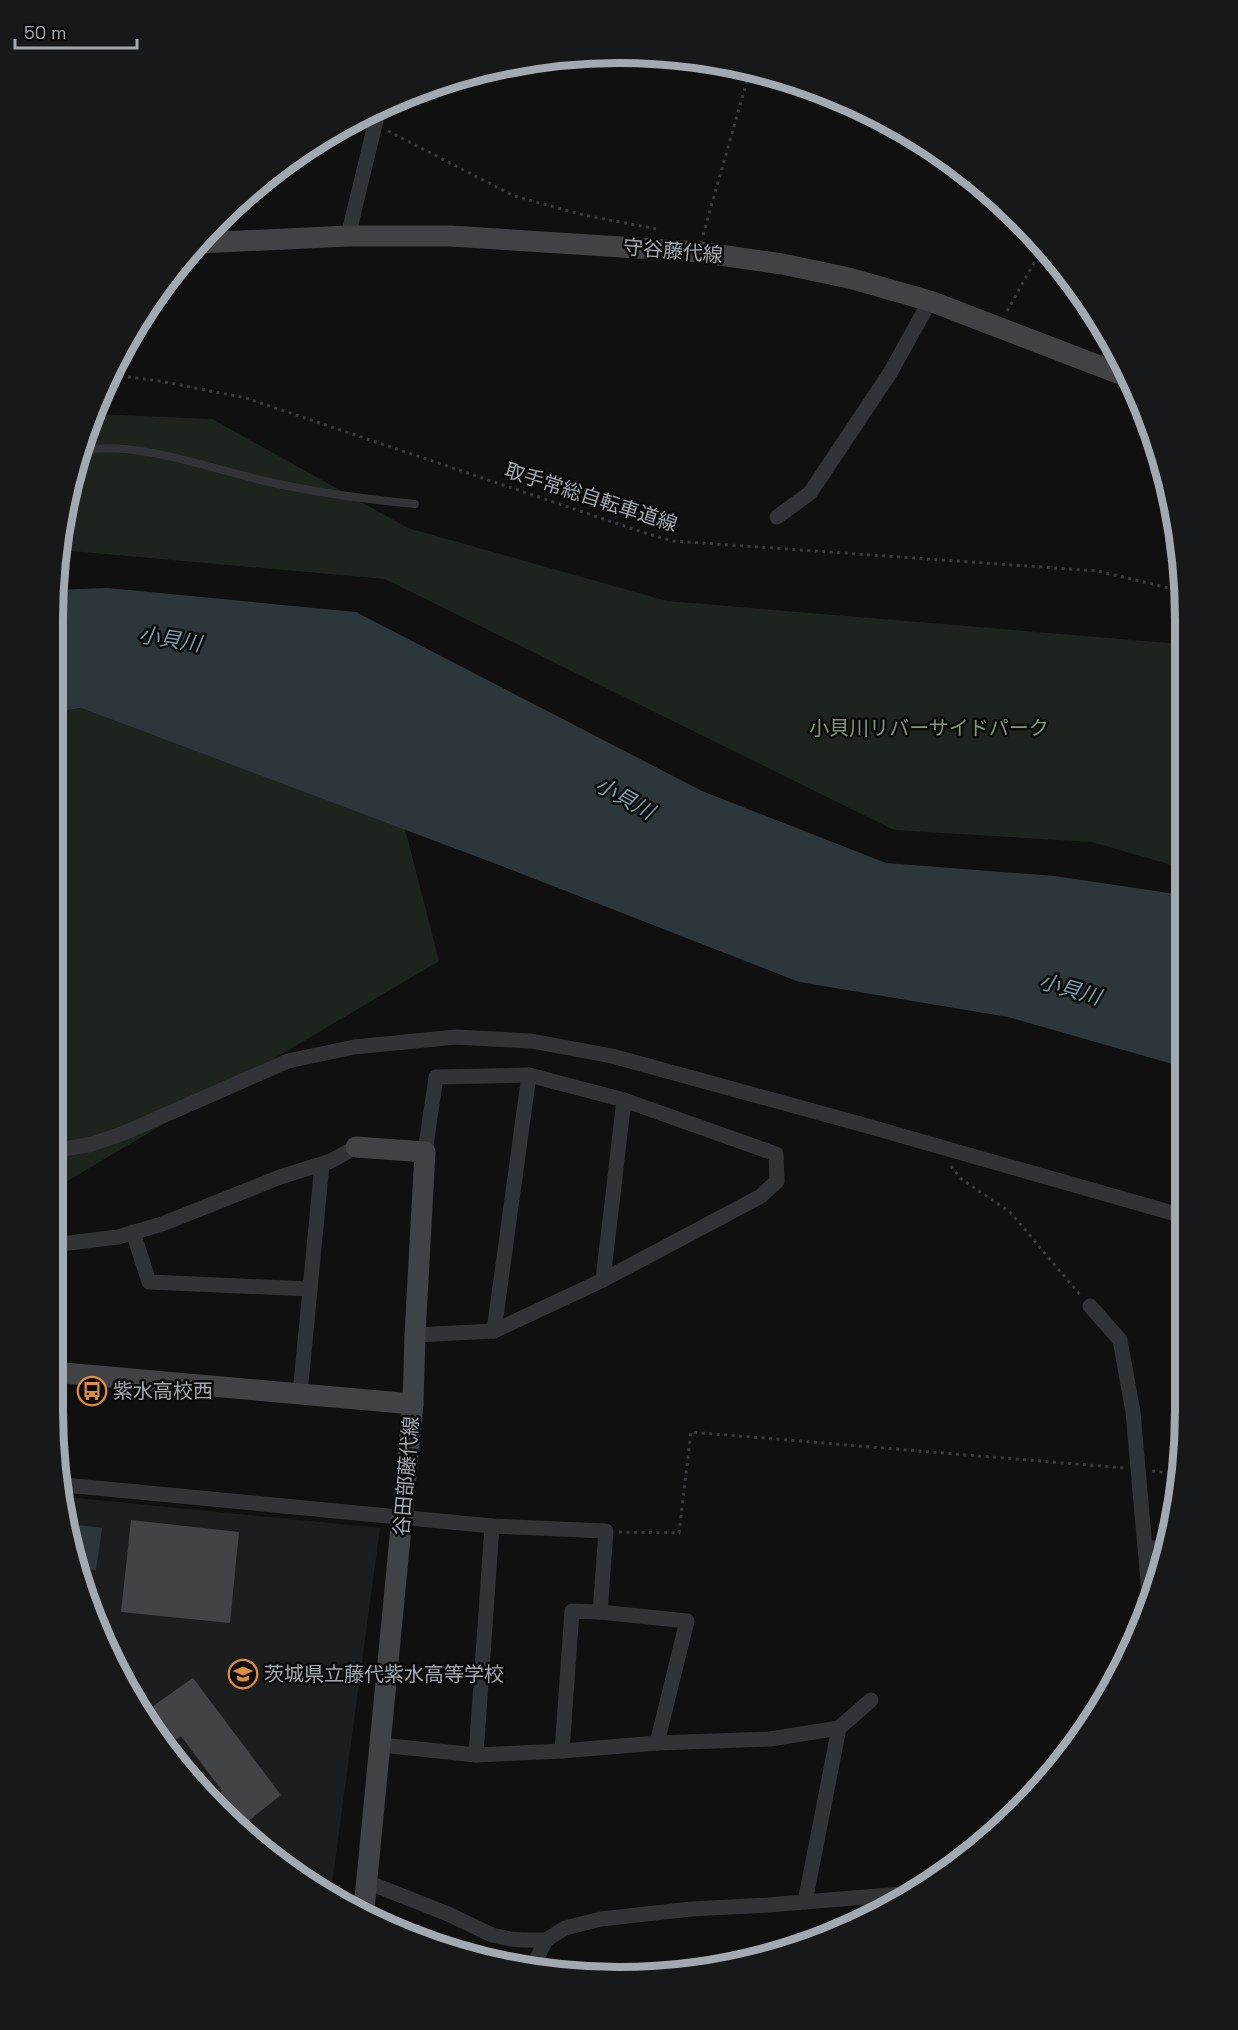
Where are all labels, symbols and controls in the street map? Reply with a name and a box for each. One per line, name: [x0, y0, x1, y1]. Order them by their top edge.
scale bar: [15, 12, 136, 50]
text: 50 m: [24, 21, 66, 44]
street label: 守谷藤代線: [622, 234, 724, 268]
street label: 取手常総自転車道線: [501, 457, 681, 537]
water label: 小貝川: [137, 621, 205, 658]
park label: 小貝川リバーサイドパーク: [809, 715, 1049, 741]
water label: 小貝川: [591, 771, 661, 826]
water label: 小貝川: [1036, 967, 1106, 1011]
bus stop icon: 紫水高校西: [76, 1375, 108, 1407]
place label: 紫水高校西: [113, 1378, 213, 1404]
street label: 谷田部藤代線: [388, 1415, 424, 1537]
school or university icon: 茨城県立藤代紫水高等学校: [227, 1658, 259, 1690]
place label: 茨城県立藤代紫水高等学校: [264, 1661, 504, 1687]

